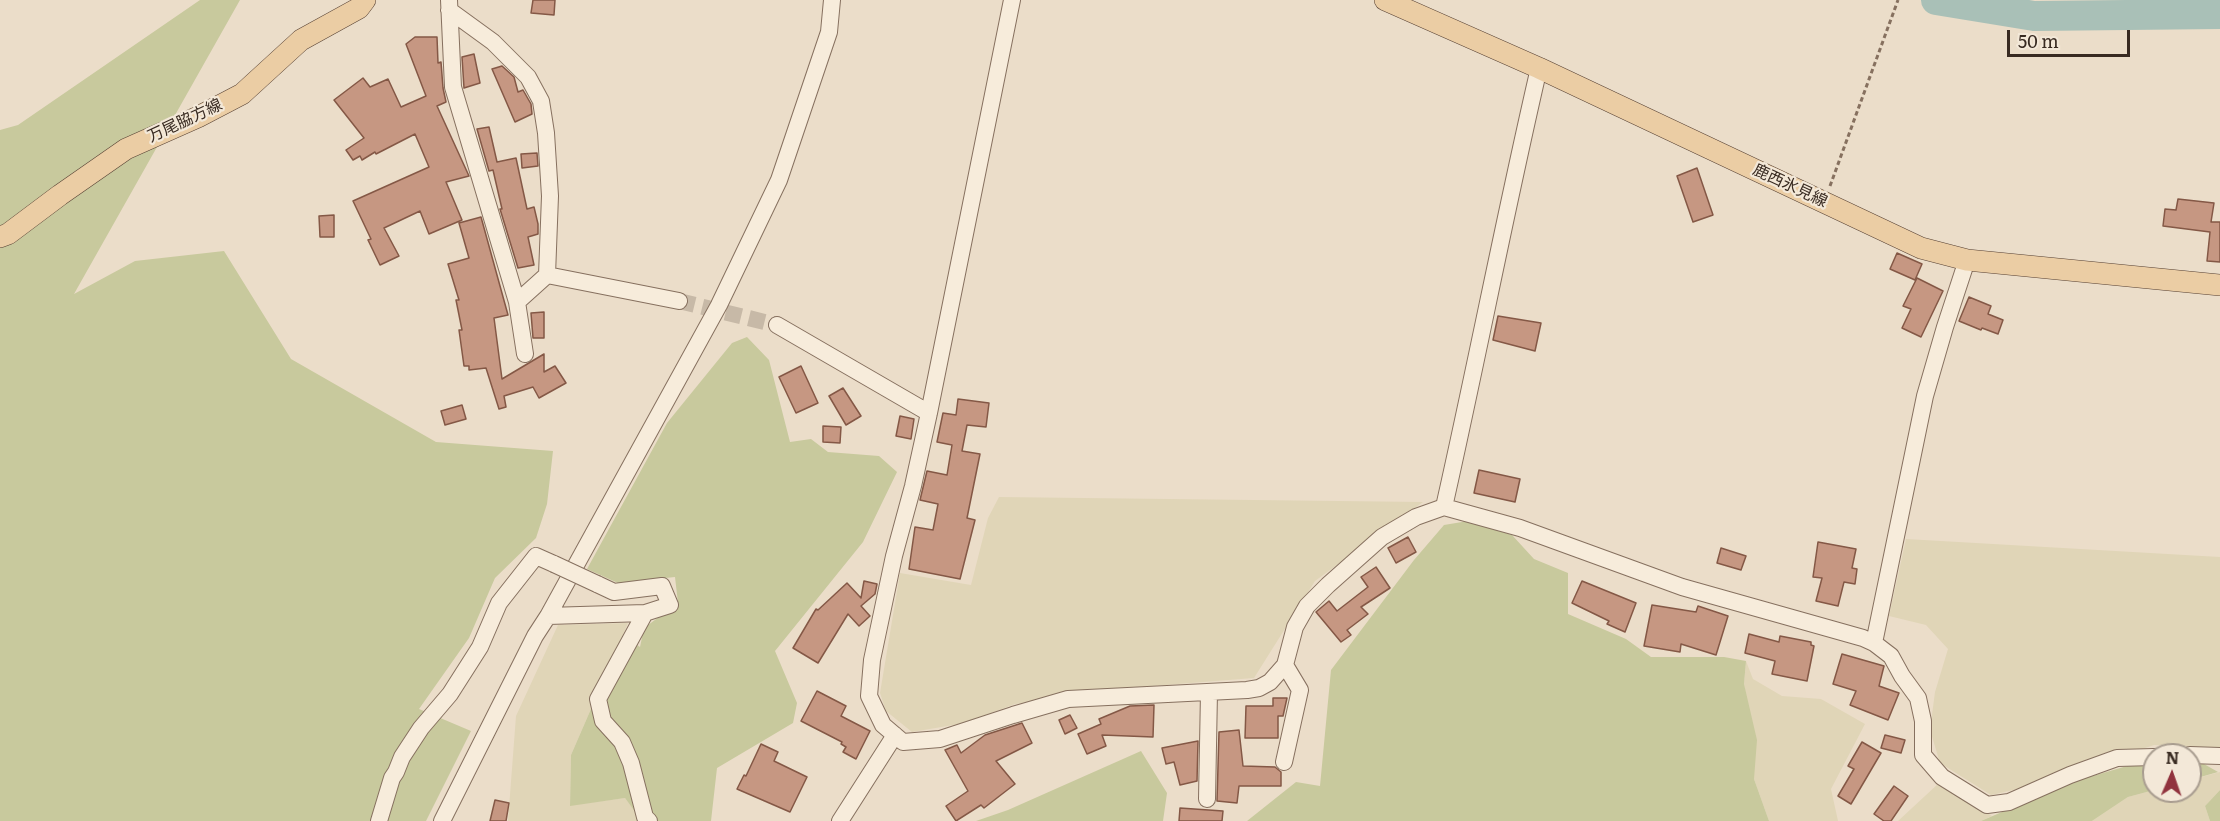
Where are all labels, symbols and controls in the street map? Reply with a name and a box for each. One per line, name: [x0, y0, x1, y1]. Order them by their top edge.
scale bar: [2010, 18, 2133, 56]
text: 50 m: [2018, 27, 2059, 54]
street label: 万尾脇方線: [145, 95, 225, 147]
street label: 鹿西氷見線: [1750, 160, 1830, 212]
north arrow: [2142, 743, 2202, 803]
text: N: [2165, 745, 2180, 769]

